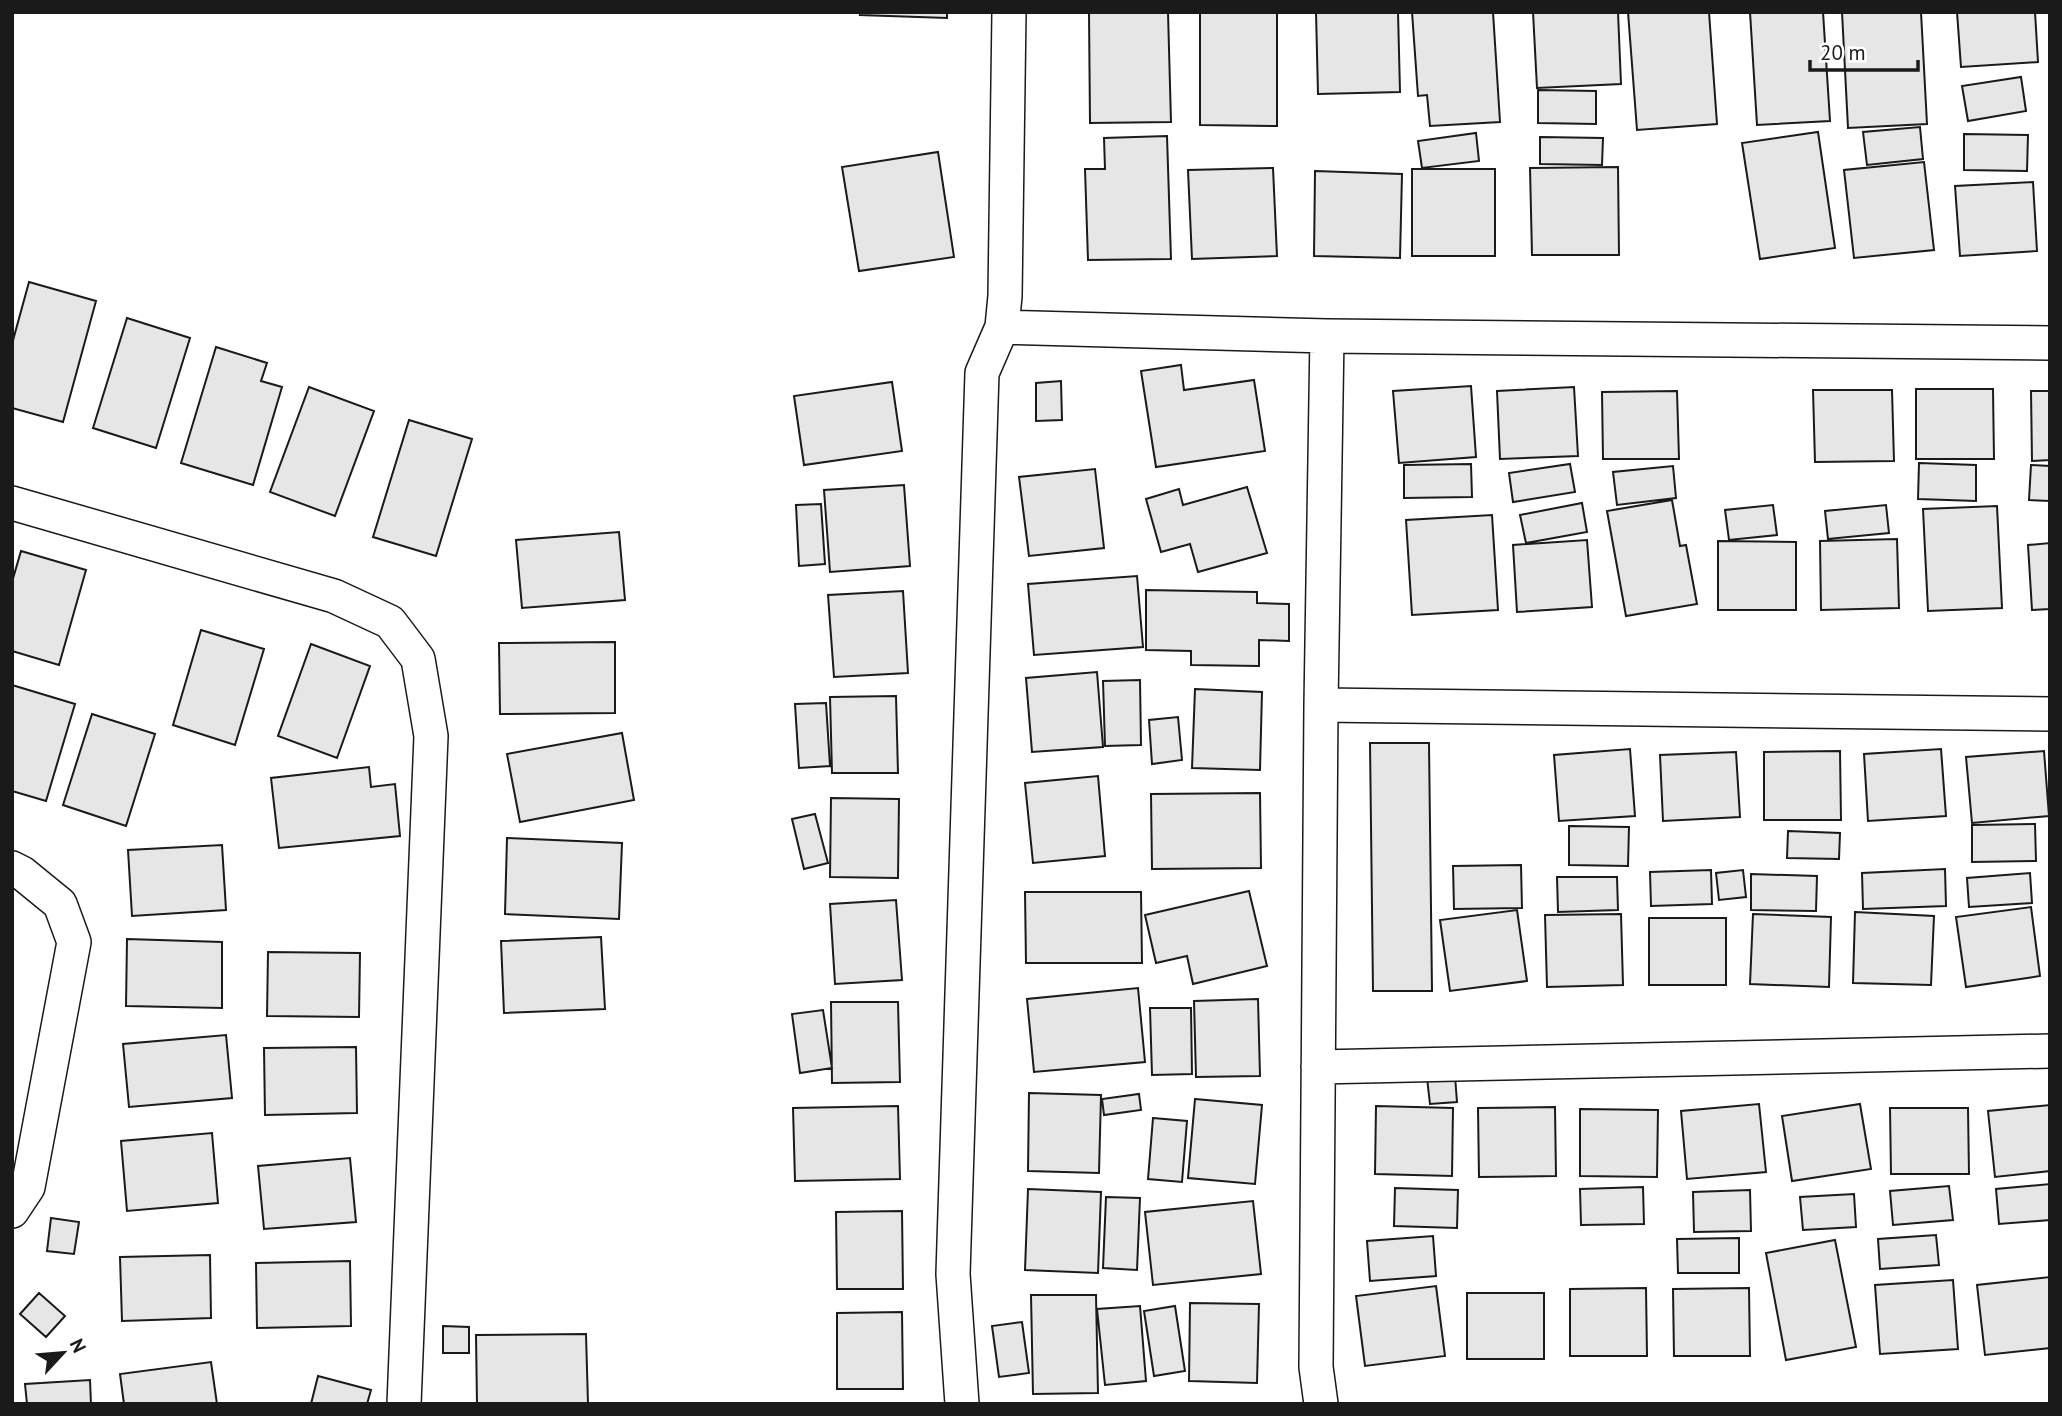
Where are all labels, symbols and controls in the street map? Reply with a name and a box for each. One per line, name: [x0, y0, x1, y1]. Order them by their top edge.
scale bar: [1810, 28, 1918, 72]
text: 20 m: [1820, 39, 1866, 66]
north arrow: [28, 1318, 98, 1388]
text: N: [65, 1335, 92, 1356]

